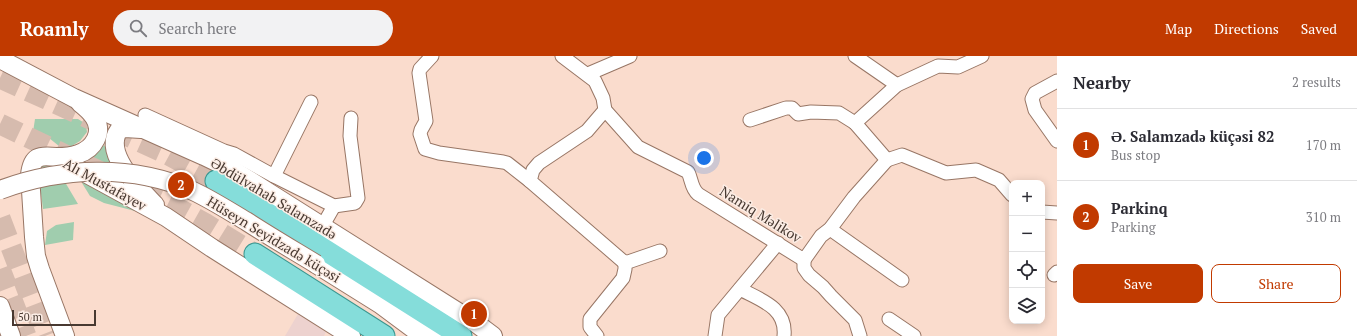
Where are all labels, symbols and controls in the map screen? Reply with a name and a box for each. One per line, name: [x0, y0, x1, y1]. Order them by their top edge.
search box: [113, 10, 393, 46]
text: Roamly: [20, 16, 89, 41]
icon: search: [127, 17, 149, 39]
text: Search here: [159, 18, 237, 38]
text: Map: [1165, 19, 1192, 38]
text: Directions: [1214, 19, 1279, 38]
text: Saved: [1301, 19, 1337, 38]
text: Nearby: [1073, 71, 1131, 94]
text: 2 results: [1292, 73, 1341, 91]
text: Ə. Salamzadə küçəsi 82: [1111, 126, 1275, 146]
text: 1: [1082, 136, 1090, 154]
text: 170 m: [1306, 136, 1341, 154]
text: Bus stop: [1111, 146, 1160, 164]
your location: [694, 148, 714, 168]
street label: Alı Mustafayev: [60, 153, 151, 215]
street label: Əbdülvahab Salamzadə: [207, 153, 341, 243]
pin: 2: [168, 170, 194, 200]
map controls: [1009, 180, 1045, 324]
button: +: [1009, 180, 1045, 216]
street label: Namiq Məlikov: [716, 181, 806, 247]
street label: Hüseyn Seyidzadə küçəsi: [204, 192, 344, 286]
text: Parkinq: [1111, 198, 1168, 218]
text: 2: [1082, 208, 1090, 226]
text: 310 m: [1306, 208, 1341, 226]
button: −: [1009, 216, 1045, 252]
text: Parking: [1111, 218, 1155, 236]
button: locate: [1009, 252, 1045, 288]
button: Save: [1073, 264, 1203, 303]
button: Share: [1211, 264, 1341, 303]
button: layers: [1009, 288, 1045, 324]
pin: 1: [461, 299, 487, 329]
scale bar: [12, 308, 96, 327]
text: 50 m: [18, 310, 42, 324]

